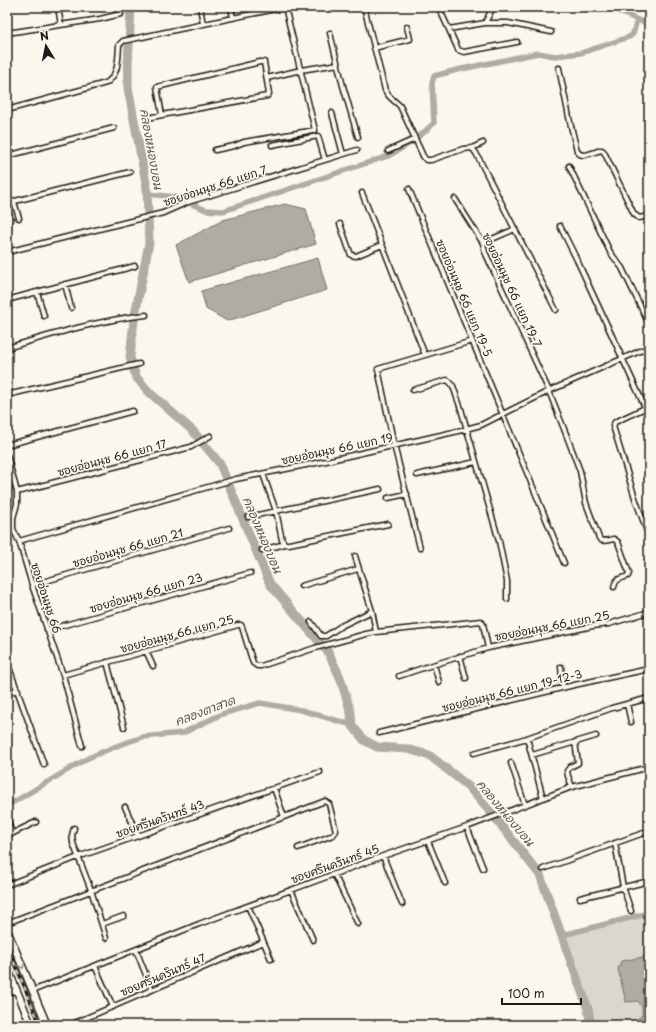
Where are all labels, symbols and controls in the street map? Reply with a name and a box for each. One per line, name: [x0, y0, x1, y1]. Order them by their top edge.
north arrow: [26, 26, 66, 66]
text: N: [38, 26, 50, 45]
water label: คลองหนองบอน: [136, 107, 168, 192]
street label: ซอยอ่อนนุช 66 แยก 7: [161, 161, 269, 211]
street label: ซอยอ่อนนุช 66 แยก 19-7: [477, 230, 547, 350]
street label: ซอยอ่อนนุช 66 แยก 19-5: [431, 237, 497, 359]
street label: ซอยอ่อนนุช 66 แยก 19: [280, 428, 395, 470]
street label: ซอยอ่อนนุช 66 แยก 17: [55, 435, 169, 481]
water label: คลองหนองบอน: [239, 494, 288, 577]
street label: ซอยอ่อนนุช 66 แยก 21: [71, 524, 186, 572]
street label: ซอยอ่อนนุช 66: [26, 560, 66, 636]
street label: ซอยอ่อนนุช 66 แยก 23: [87, 568, 205, 618]
street label: ซอยอ่อนนุช 66 แยก 25: [493, 606, 611, 646]
street label: ซอยอ่อนนุช 66 แยก 25: [118, 610, 236, 658]
street label: ซอยอ่อนนุช 66 แยก 19-12-3: [440, 665, 584, 717]
water label: คลองตาสาด: [172, 690, 238, 730]
water label: คลองหนองบอน: [473, 775, 540, 850]
street label: ซอยศรีนครินทร์ 43: [113, 795, 206, 842]
street label: ซอยศรีนครินทร์ 45: [288, 840, 381, 887]
street label: ซอยศรีนครินทร์ 47: [117, 949, 208, 1000]
one-way arrow: [17, 962, 25, 970]
scale bar: [502, 980, 581, 1006]
text: 100 m: [508, 984, 545, 1002]

